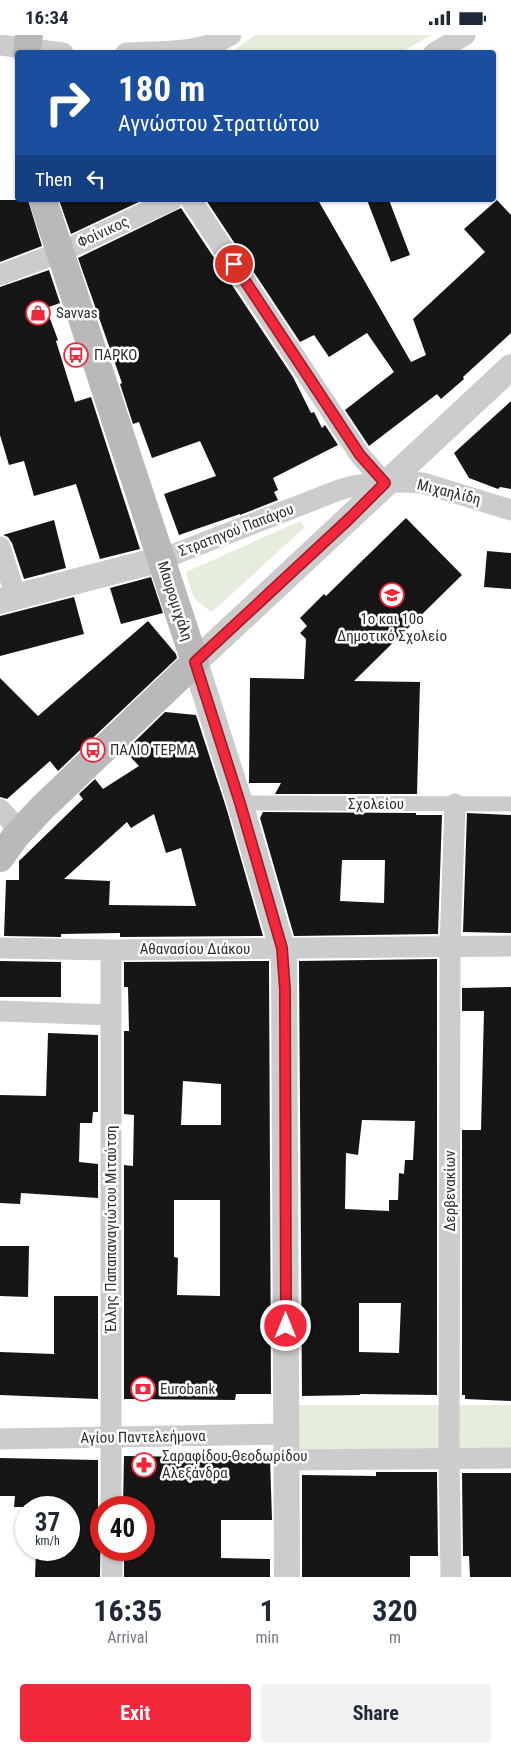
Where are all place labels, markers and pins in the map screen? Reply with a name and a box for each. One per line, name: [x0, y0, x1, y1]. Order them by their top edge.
pin: [213, 243, 255, 285]
shop icon: Savvas: [25, 300, 51, 326]
place label: Savvas: [56, 304, 98, 322]
bus stop icon: ΠΑΡΚΟ: [63, 342, 89, 368]
place label: ΠΑΡΚΟ: [94, 346, 137, 364]
school or university icon: 1ο και 10ο Δημοτικό Σχολείο: [379, 582, 405, 608]
place label: 1ο και 10ο Δημοτικό Σχολείο: [337, 610, 447, 645]
bus stop icon: ΠΑΛΙΟ ΤΕΡΜΑ: [80, 737, 106, 763]
place label: ΠΑΛΙΟ ΤΕΡΜΑ: [110, 741, 197, 759]
bank icon: Eurobank: [130, 1376, 156, 1402]
place label: Eurobank: [160, 1380, 215, 1398]
place label: Σαραφίδου-Θεοδωρίδου Αλεξάνδρα: [162, 1447, 307, 1482]
pharmacy icon: Σαραφίδου-Θεοδωρίδου Αλεξάνδρα: [131, 1452, 157, 1478]

